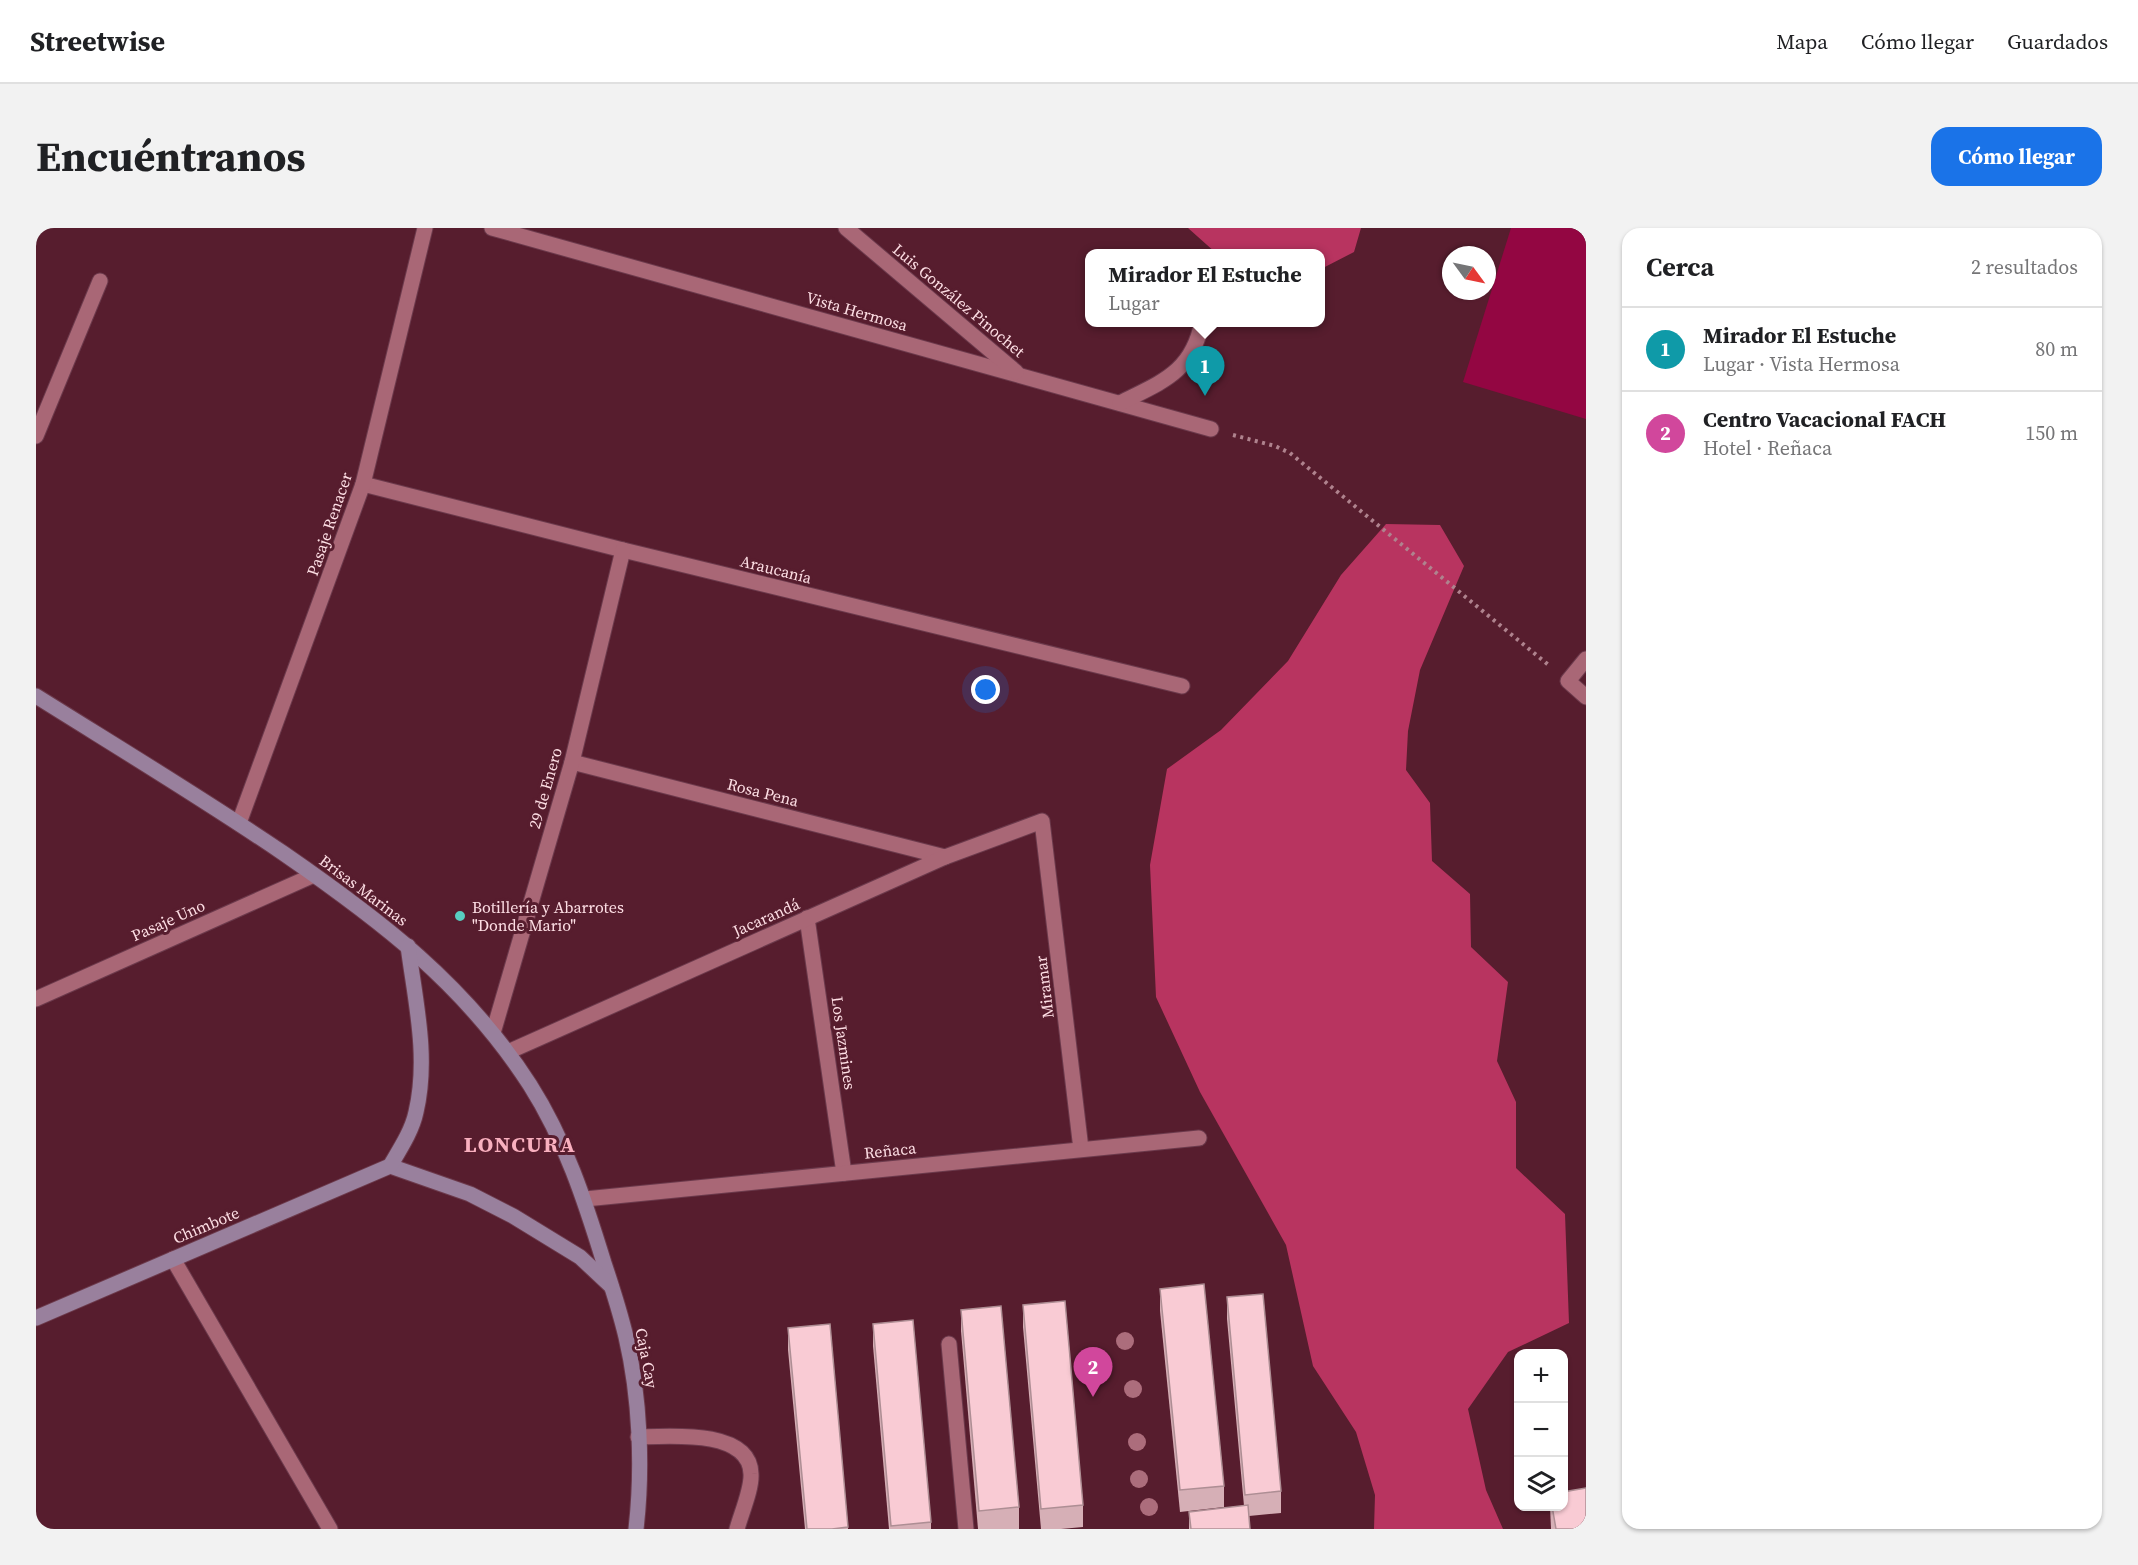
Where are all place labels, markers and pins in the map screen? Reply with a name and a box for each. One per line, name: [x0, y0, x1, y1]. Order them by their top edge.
pin: 1: [1186, 346, 1224, 396]
place label: Botillería y Abarrotes "Donde Mario": [472, 896, 624, 936]
marker: Botillería y Abarrotes "Donde Mario": [453, 909, 467, 923]
pin: 2: [1074, 1348, 1112, 1397]

